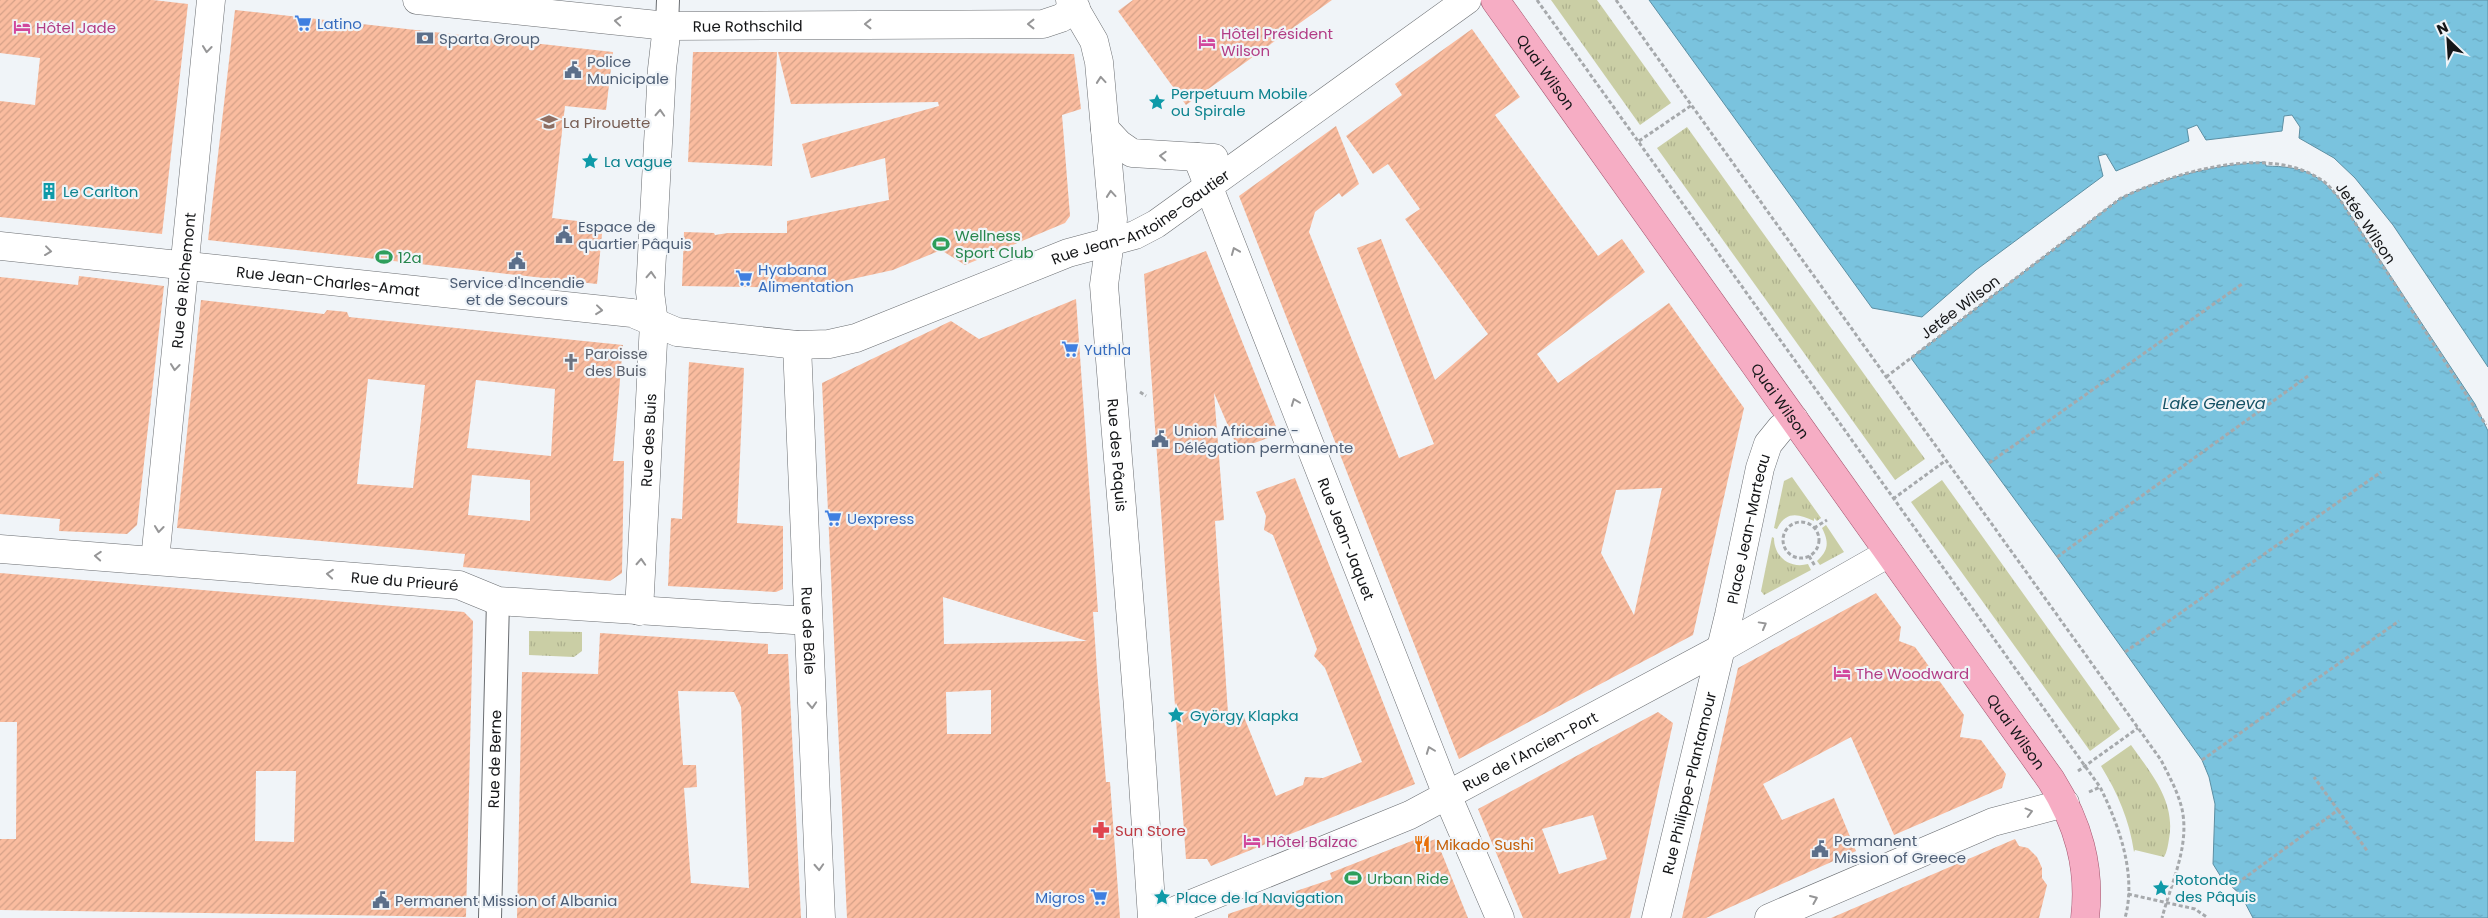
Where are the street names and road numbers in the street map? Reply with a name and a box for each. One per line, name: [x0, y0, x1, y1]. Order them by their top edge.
street label: Rue Rothschild: [693, 15, 803, 36]
street label: Quai Wilson: [1512, 30, 1580, 114]
street label: Rue Jean-Antoine-Gautier: [1048, 164, 1234, 269]
street label: Jetée Wilson: [2331, 178, 2401, 268]
street label: Rue de Richemont: [166, 211, 200, 349]
street label: Rue Jean-Charles-Amat: [235, 261, 421, 301]
street label: Jetée Wilson: [1916, 270, 2004, 344]
street label: Quai Wilson: [1746, 359, 1815, 443]
street label: Rue des Buis: [635, 393, 661, 488]
street label: Rue des Pâquis: [1103, 398, 1133, 513]
street label: Place Jean-Marteau: [1721, 451, 1775, 606]
street label: Rue Jean-Jaquet: [1313, 474, 1380, 603]
street label: Rue du Prieuré: [350, 566, 459, 595]
street label: Rue de Bâle: [797, 586, 821, 675]
street label: Rue Philippe-Plantamour: [1656, 689, 1721, 876]
street label: Quai Wilson: [1982, 689, 2050, 773]
street label: Rue de l'Ancien-Port: [1458, 706, 1601, 796]
street label: Rue de Berne: [482, 710, 506, 809]

